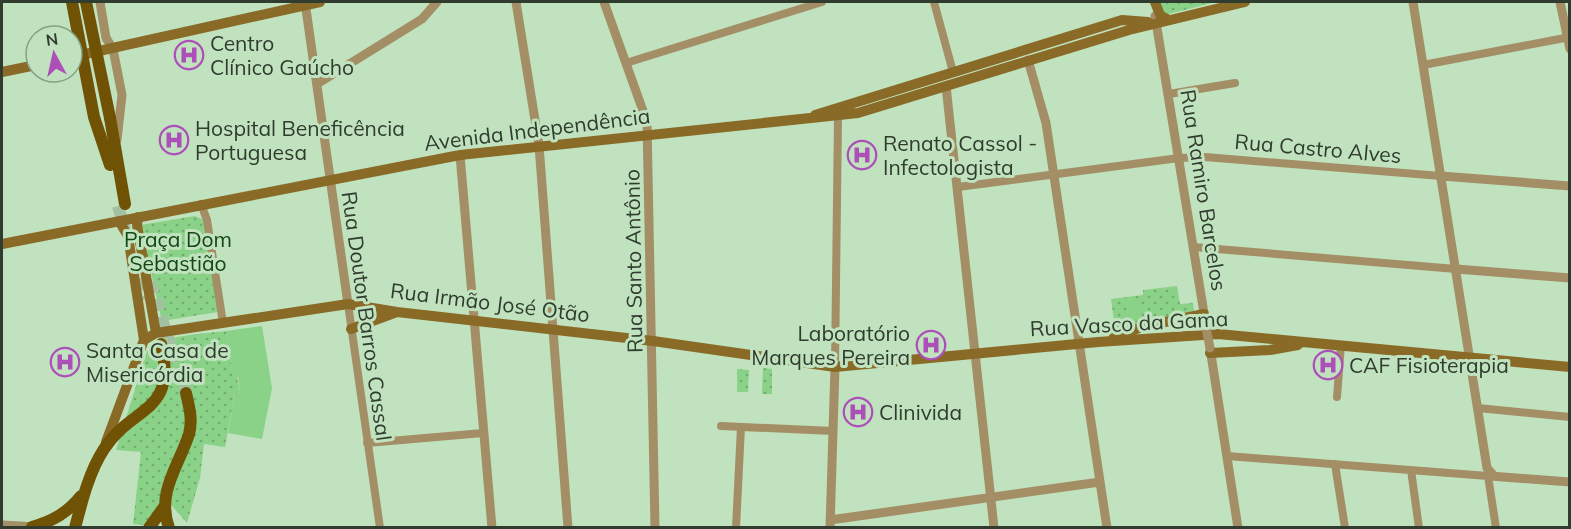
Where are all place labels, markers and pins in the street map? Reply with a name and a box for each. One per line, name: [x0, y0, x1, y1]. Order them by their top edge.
place label: Centro Clínico Gaúcho: [210, 30, 354, 80]
hospital icon: Centro Clínico Gaúcho: [173, 39, 205, 71]
place label: Hospital Beneficência Portuguesa: [195, 115, 405, 165]
hospital icon: Hospital Beneficência Portuguesa: [158, 124, 190, 156]
place label: Renato Cassol - Infectologista: [883, 130, 1037, 180]
hospital icon: Renato Cassol - Infectologista: [846, 139, 878, 171]
place label: Laboratório Marques Pereira: [751, 320, 910, 370]
hospital icon: Laboratório Marques Pereira: [915, 329, 947, 361]
place label: Santa Casa de Misericórdia: [86, 337, 229, 387]
hospital icon: Santa Casa de Misericórdia: [49, 346, 81, 378]
hospital icon: CAF Fisioterapia: [1312, 349, 1344, 381]
place label: CAF Fisioterapia: [1349, 352, 1509, 378]
hospital icon: Clinivida: [842, 396, 874, 428]
place label: Clinivida: [879, 399, 962, 425]

